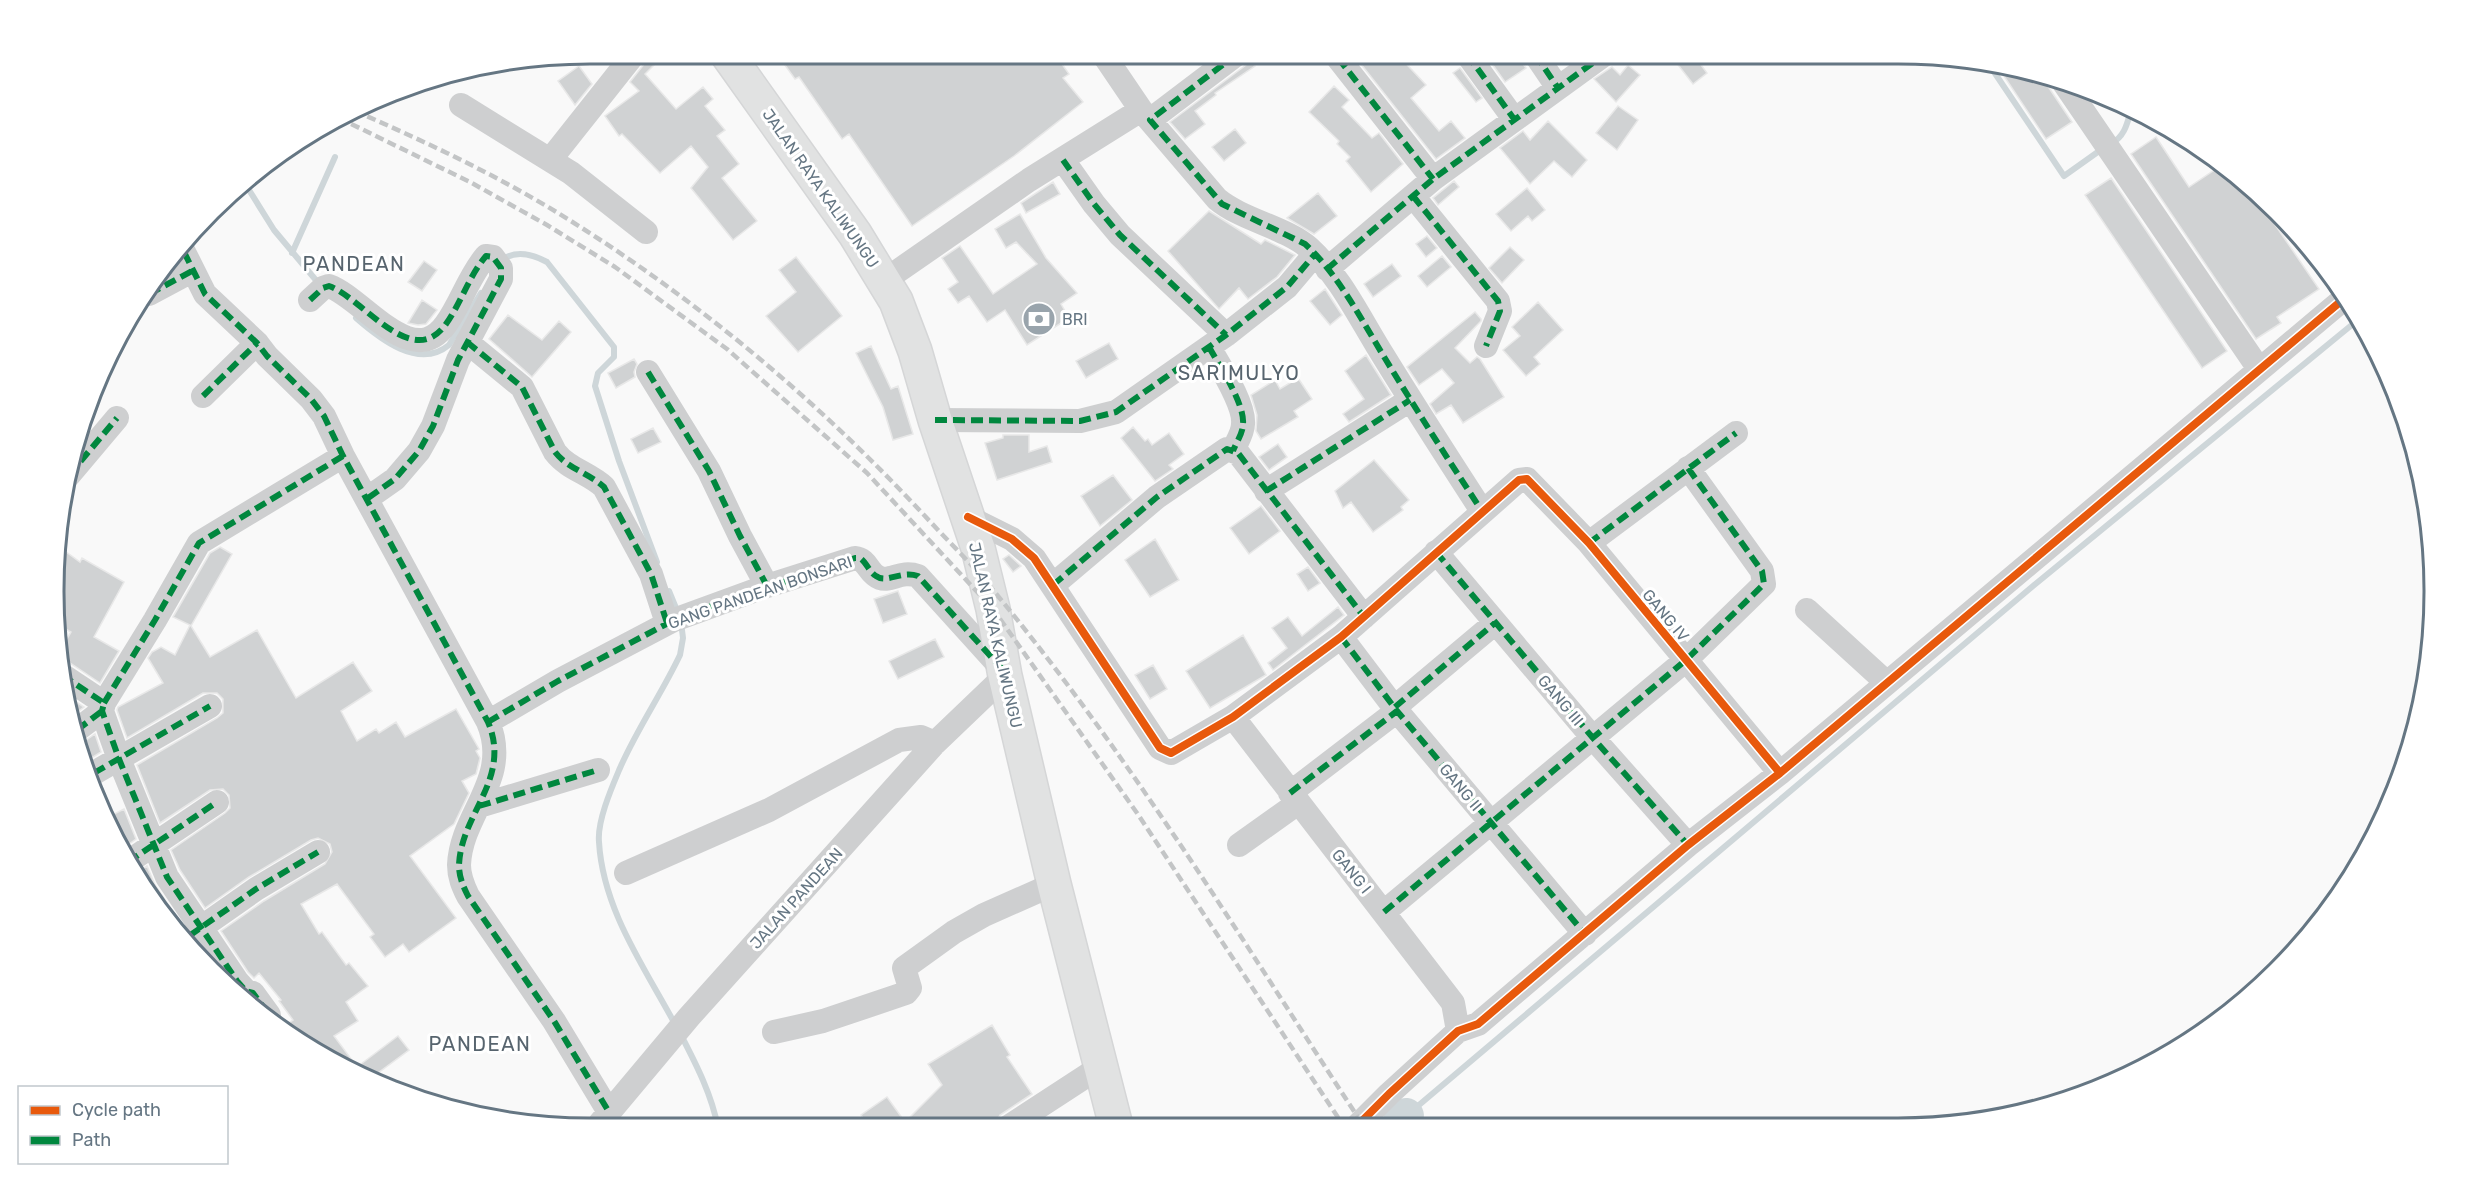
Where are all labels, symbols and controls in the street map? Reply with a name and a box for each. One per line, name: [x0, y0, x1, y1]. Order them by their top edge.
street label: JALAN RAYA KALIWUNGU: [758, 105, 883, 272]
district label: PANDEAN: [302, 252, 406, 276]
bank icon: BRI: [1021, 301, 1057, 337]
place label: BRI: [1062, 310, 1088, 329]
district label: SARIMULYO: [1178, 361, 1300, 385]
street label: JALAN RAYA KALIWUNGU: [965, 540, 1026, 730]
street label: GANG PANDEAN BONSARI: [666, 552, 855, 633]
street label: GANG IV: [1638, 585, 1693, 645]
street label: GANG III: [1534, 671, 1587, 730]
street label: GANG II: [1435, 760, 1486, 815]
street label: JALAN PANDEAN: [746, 844, 847, 953]
street label: GANG I: [1328, 845, 1375, 897]
district label: PANDEAN: [428, 1032, 532, 1056]
legend: [18, 1086, 228, 1164]
text: Cycle path: [72, 1099, 161, 1121]
text: Path: [72, 1129, 111, 1151]

